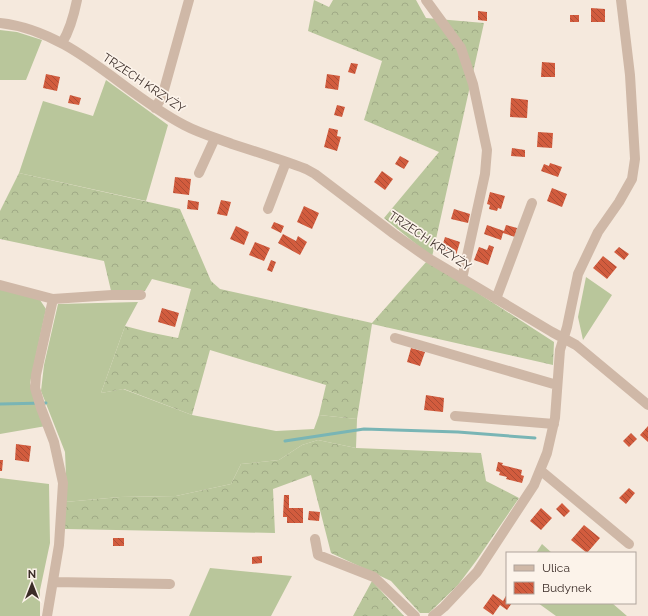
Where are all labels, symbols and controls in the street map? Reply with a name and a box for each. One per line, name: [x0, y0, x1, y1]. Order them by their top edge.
street label: TRZECH KRZYŻY: [100, 50, 188, 116]
street label: TRZECH KRZYŻY: [386, 208, 474, 274]
legend: [506, 552, 636, 604]
text: Ulica: [542, 561, 570, 575]
north arrow: [12, 564, 52, 604]
text: N: [28, 568, 36, 581]
text: Budynek: [542, 581, 592, 595]

